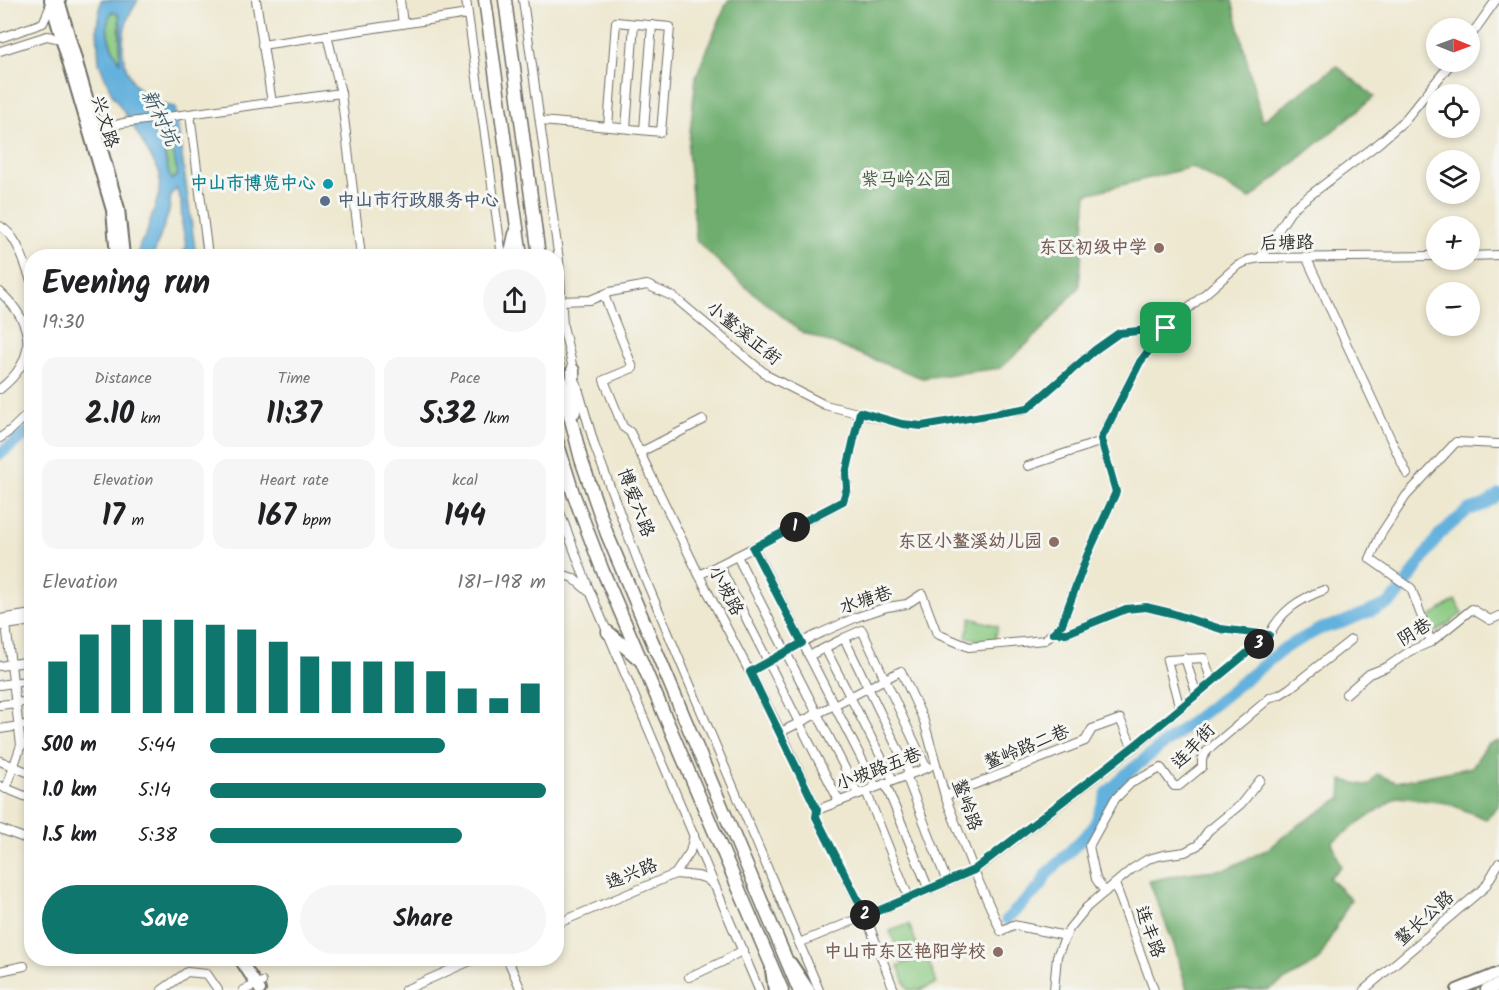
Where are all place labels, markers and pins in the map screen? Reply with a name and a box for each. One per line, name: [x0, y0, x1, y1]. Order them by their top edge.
place label: 中山市博览中心: [190, 170, 316, 199]
marker: 中山市博览中心: [321, 177, 335, 191]
place label: 中山市行政服务中心: [337, 187, 499, 216]
marker: 中山市行政服务中心: [318, 194, 332, 208]
place label: 东区初级中学: [1039, 234, 1147, 263]
marker: 东区初级中学: [1152, 241, 1166, 255]
pin: [1140, 302, 1191, 353]
pin: 1: [780, 512, 810, 542]
place label: 东区小鳌溪幼儿园: [898, 528, 1042, 557]
marker: 东区小鳌溪幼儿园: [1047, 535, 1061, 549]
pin: 3: [1244, 629, 1274, 659]
pin: 2: [850, 900, 880, 930]
place label: 中山市东区艳阳学校: [824, 938, 986, 967]
marker: 中山市东区艳阳学校: [991, 945, 1005, 959]

